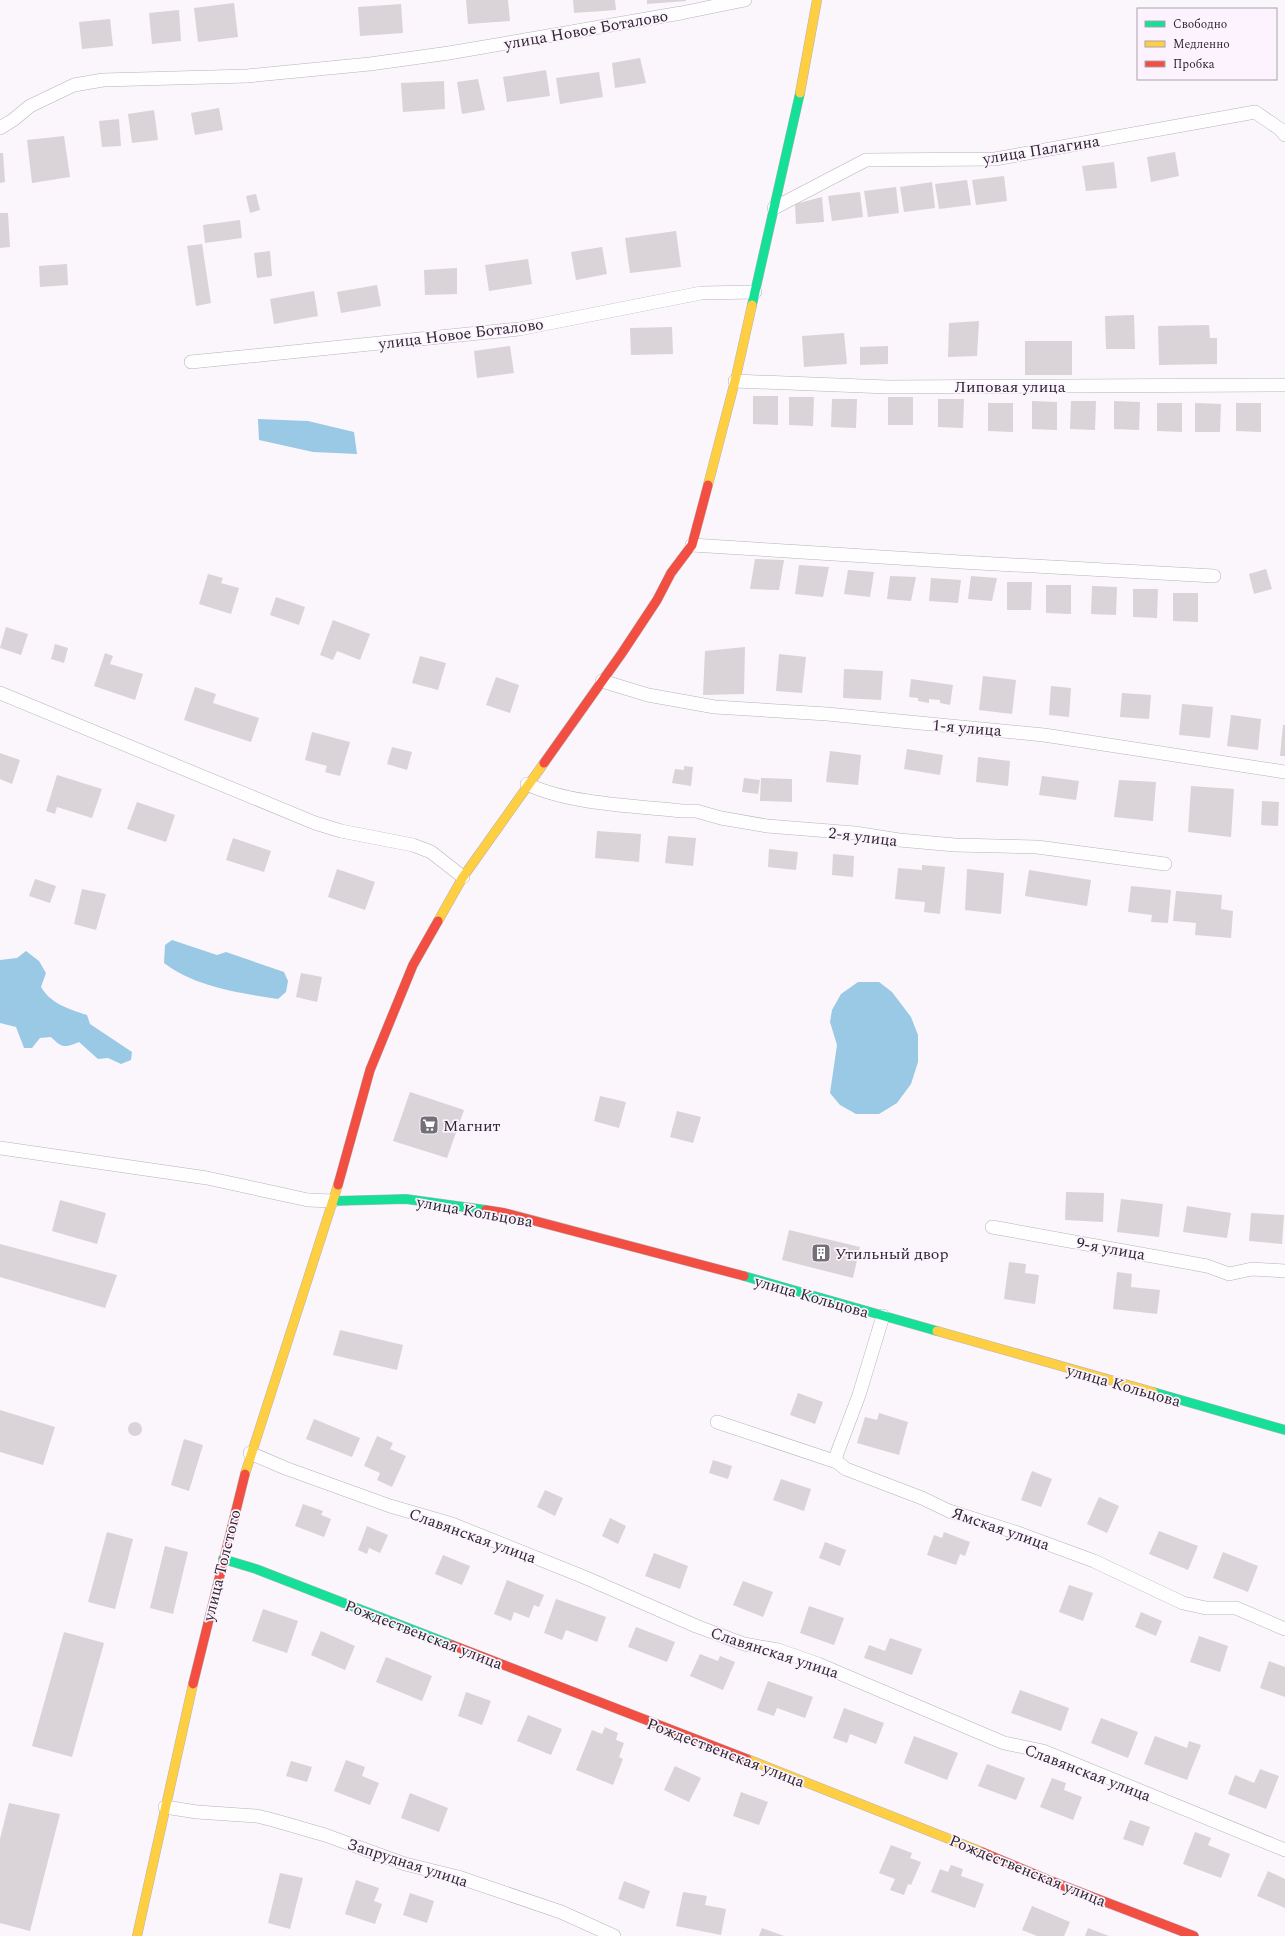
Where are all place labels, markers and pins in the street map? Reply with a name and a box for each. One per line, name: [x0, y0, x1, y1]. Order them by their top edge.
supermarket icon: Магнит: [418, 1114, 440, 1136]
place label: Магнит: [443, 1114, 501, 1138]
building icon: Утильный двор: [810, 1242, 832, 1264]
place label: Утильный двор: [835, 1242, 949, 1266]

